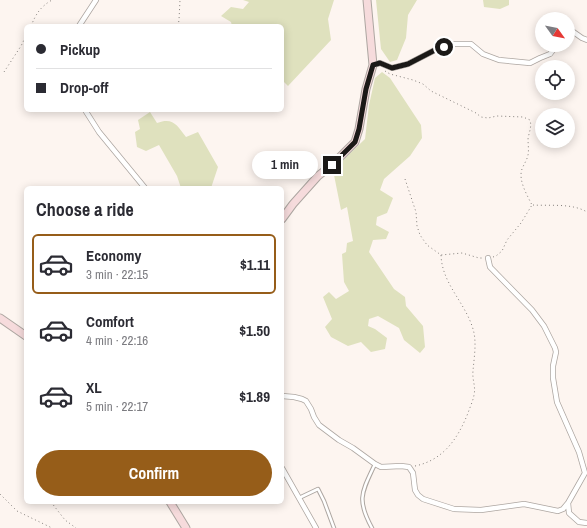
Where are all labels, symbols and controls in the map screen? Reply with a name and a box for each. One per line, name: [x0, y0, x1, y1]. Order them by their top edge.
north arrow: [535, 12, 575, 52]
map controls: [535, 12, 575, 148]
route start: [435, 38, 453, 56]
text: Pickup: [60, 39, 100, 60]
button: locate: [535, 60, 575, 100]
text: Drop-off: [60, 77, 109, 98]
button: layers: [535, 108, 575, 148]
callout: 1 min: [252, 151, 318, 179]
text: 1 min: [271, 156, 299, 173]
route end: [323, 156, 341, 174]
text: Choose a ride: [36, 197, 134, 222]
text: Economy: [86, 245, 141, 266]
icon: car: [38, 246, 74, 282]
text: $1.11: [240, 254, 270, 275]
text: 3 min · 22:15: [86, 266, 148, 283]
text: Comfort: [86, 311, 134, 332]
icon: car: [38, 312, 74, 348]
text: $1.50: [239, 320, 270, 341]
text: 4 min · 22:16: [86, 332, 148, 349]
text: XL: [86, 377, 102, 398]
icon: car: [38, 378, 74, 414]
text: $1.89: [239, 386, 270, 407]
text: 5 min · 22:17: [86, 398, 148, 415]
button: Confirm: [36, 450, 272, 496]

